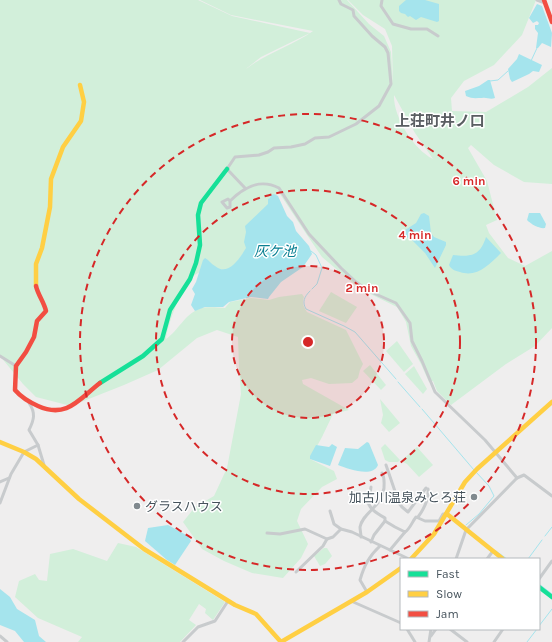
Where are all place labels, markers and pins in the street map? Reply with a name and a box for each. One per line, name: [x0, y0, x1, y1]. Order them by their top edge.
centre of rings: [301, 335, 315, 349]
place label: 加古川温泉みとろ荘: [349, 490, 466, 505]
marker: 加古川温泉みとろ荘: [469, 492, 479, 502]
place label: グラスハウス: [145, 499, 223, 514]
marker: グラスハウス: [132, 501, 142, 511]

